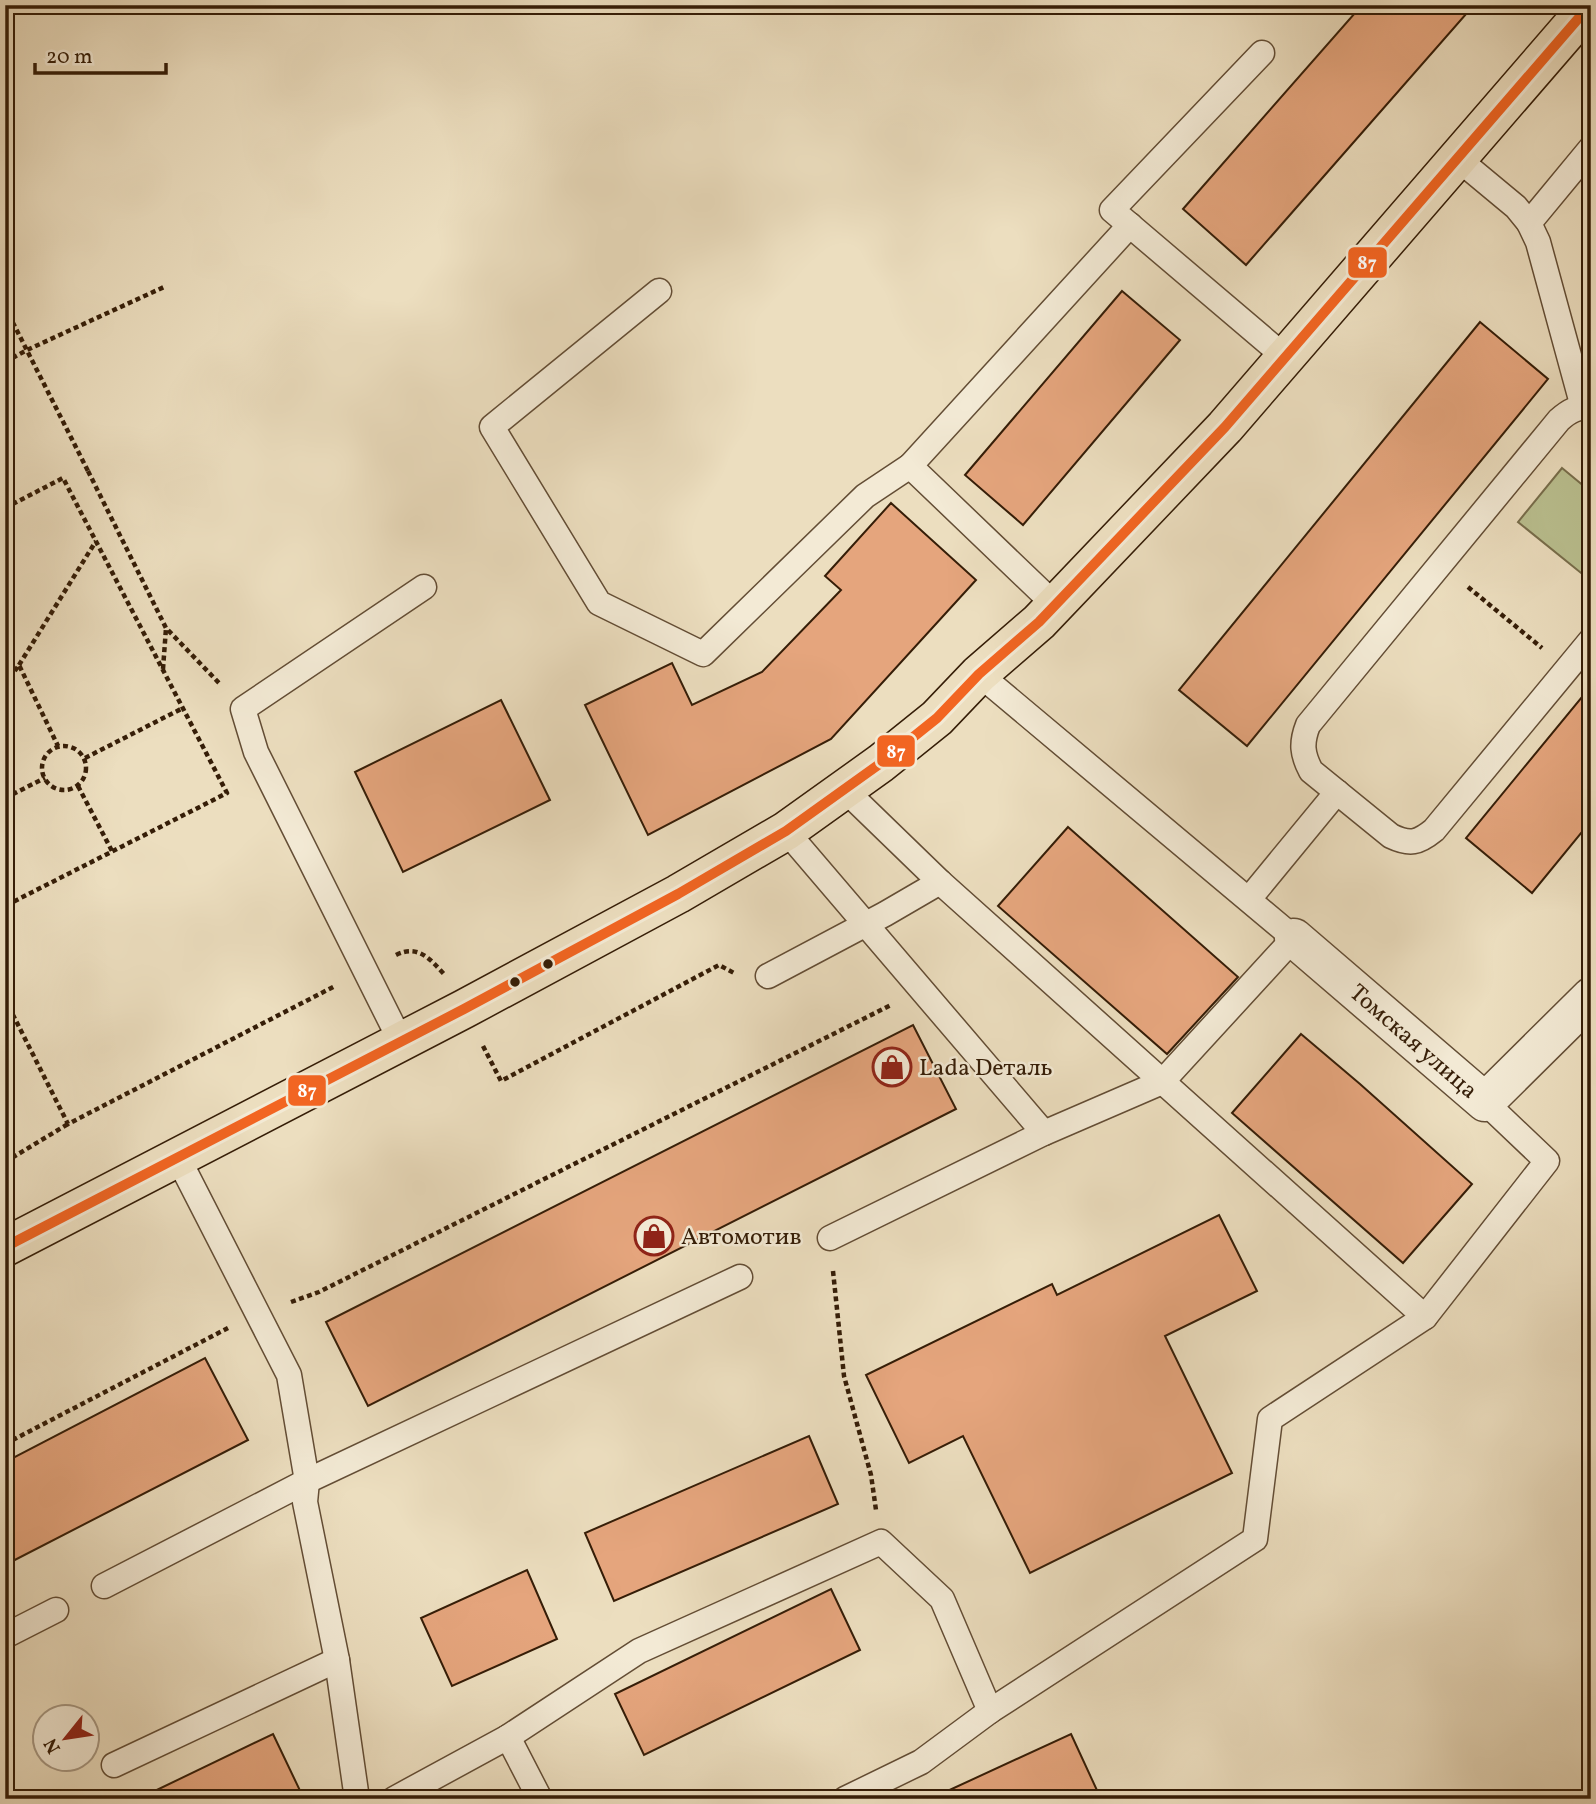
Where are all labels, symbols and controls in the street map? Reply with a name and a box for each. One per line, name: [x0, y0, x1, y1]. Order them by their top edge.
scale bar: [35, 32, 166, 76]
text: 20 m: [46, 43, 92, 72]
line badge: 87: [1347, 246, 1388, 279]
text: 87: [1357, 251, 1377, 277]
line badge: 87: [876, 734, 916, 768]
text: 87: [886, 740, 906, 766]
unlabelled marker: [541, 957, 555, 971]
unlabelled marker: [508, 975, 522, 989]
street label: Томская улица: [1341, 977, 1484, 1108]
shop icon: Lada Dеталь: [871, 1046, 913, 1088]
place label: Lada Dеталь: [919, 1052, 1053, 1086]
line badge: 87: [287, 1074, 327, 1107]
text: 87: [297, 1079, 317, 1105]
shop icon: Автомотив: [633, 1215, 675, 1257]
place label: Автомотив: [681, 1221, 802, 1255]
north arrow: [32, 1702, 102, 1772]
text: N: [38, 1733, 68, 1758]

